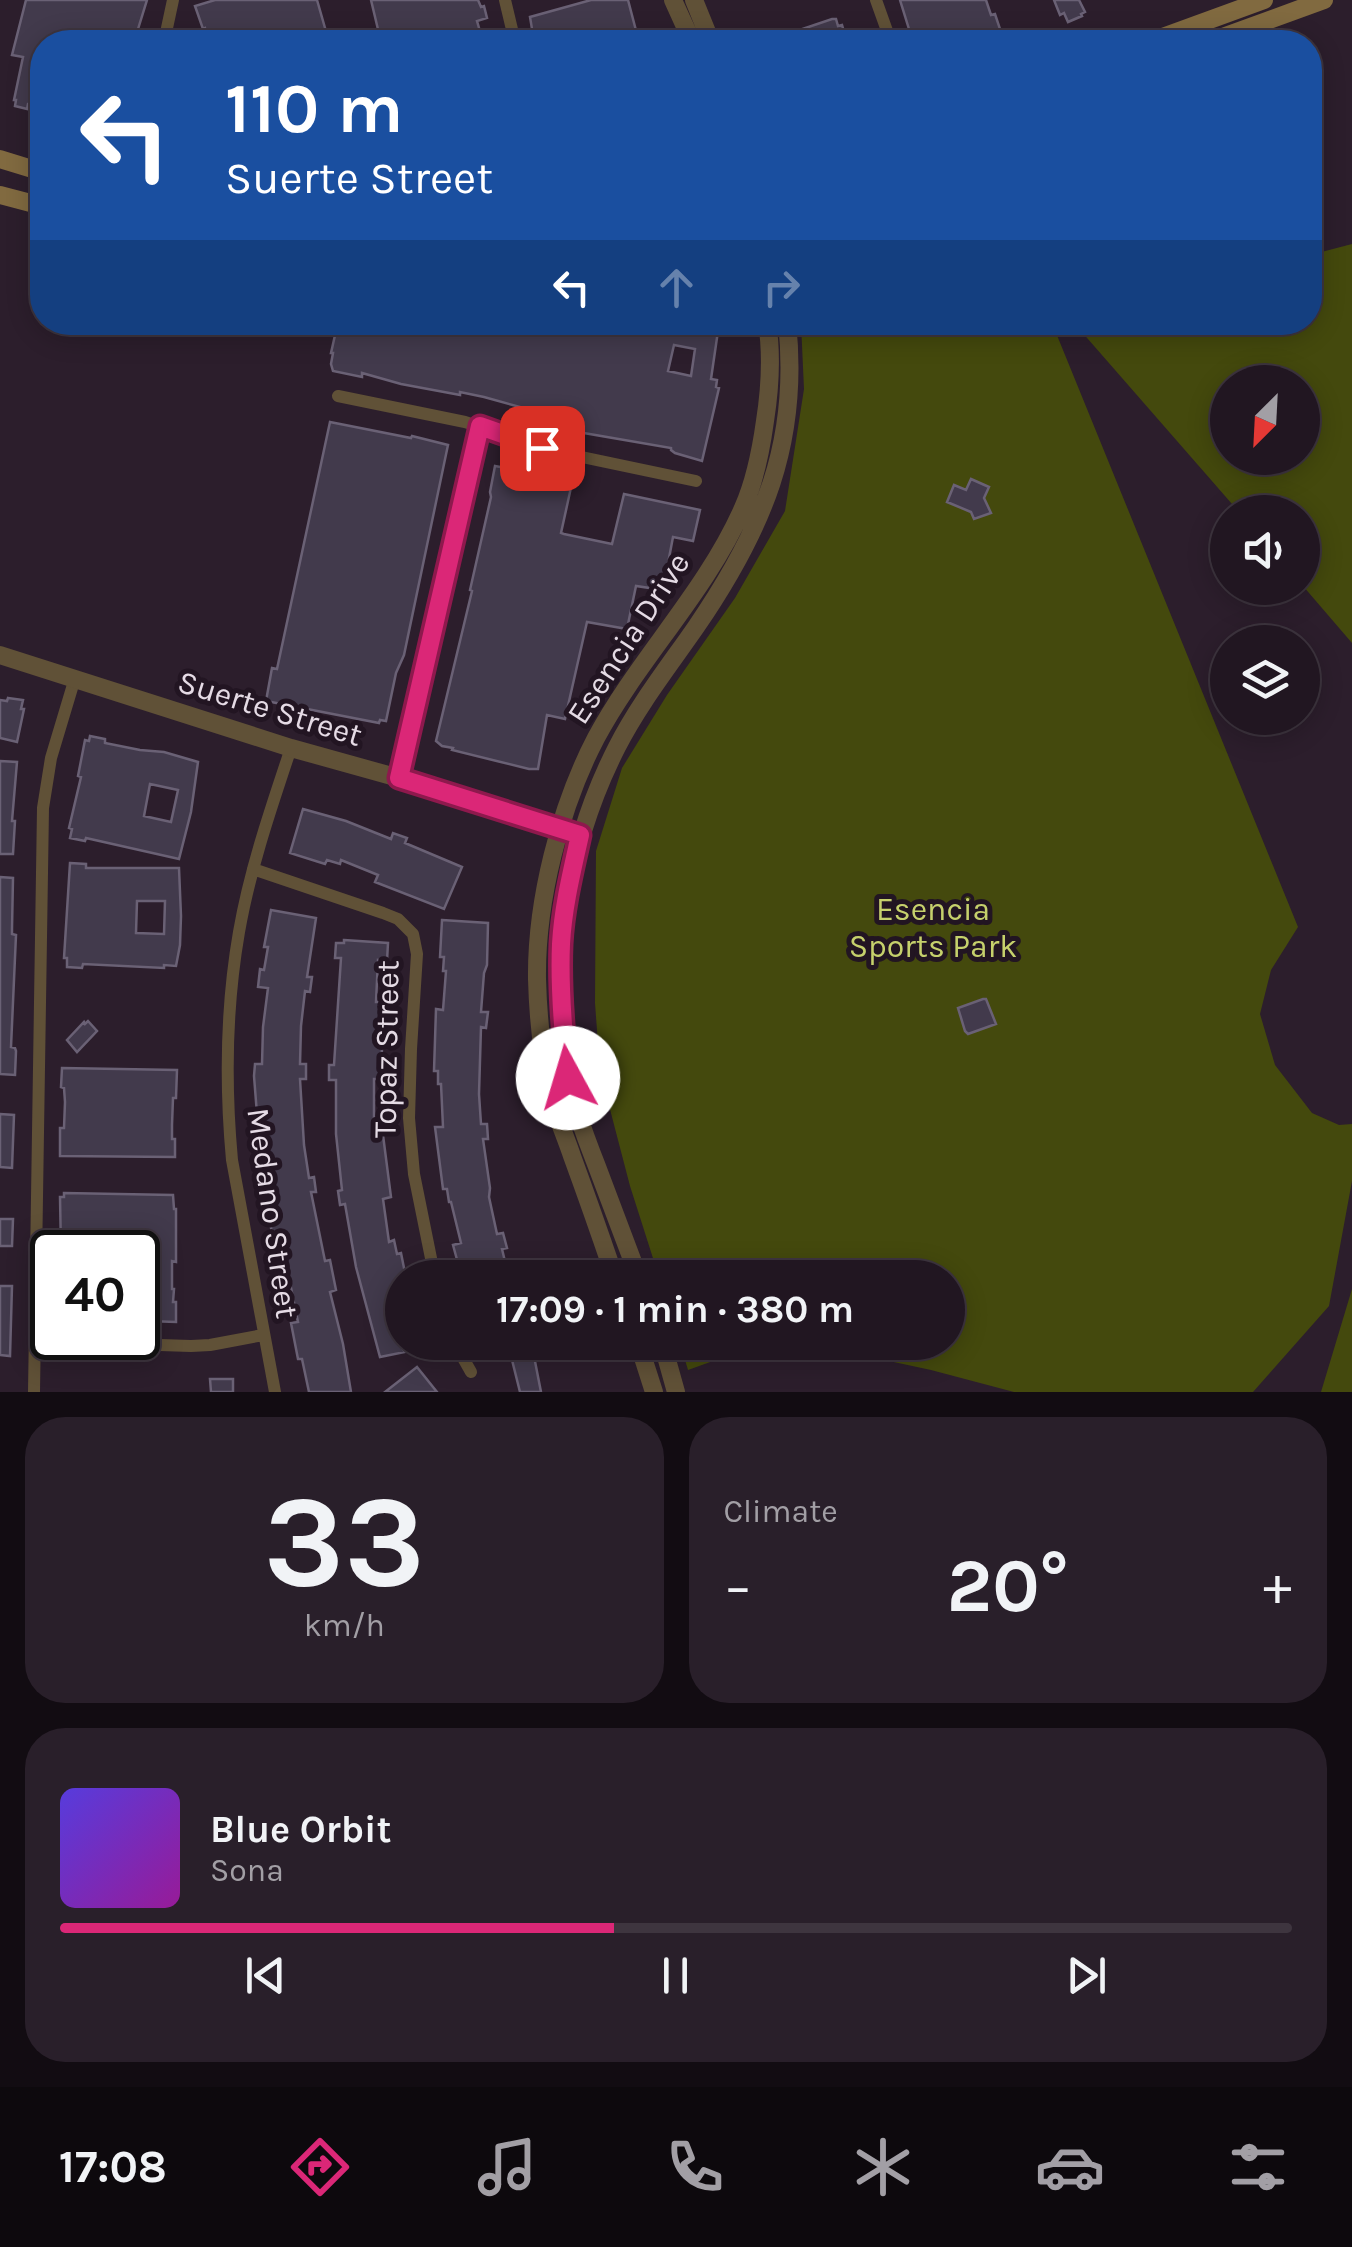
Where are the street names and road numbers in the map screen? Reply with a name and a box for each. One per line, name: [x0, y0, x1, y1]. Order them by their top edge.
street label: Esencia Drive: [559, 546, 697, 731]
street label: Suerte Street: [173, 663, 366, 754]
street label: Topaz Street: [366, 960, 407, 1138]
street label: Medano Street: [239, 1105, 306, 1321]

